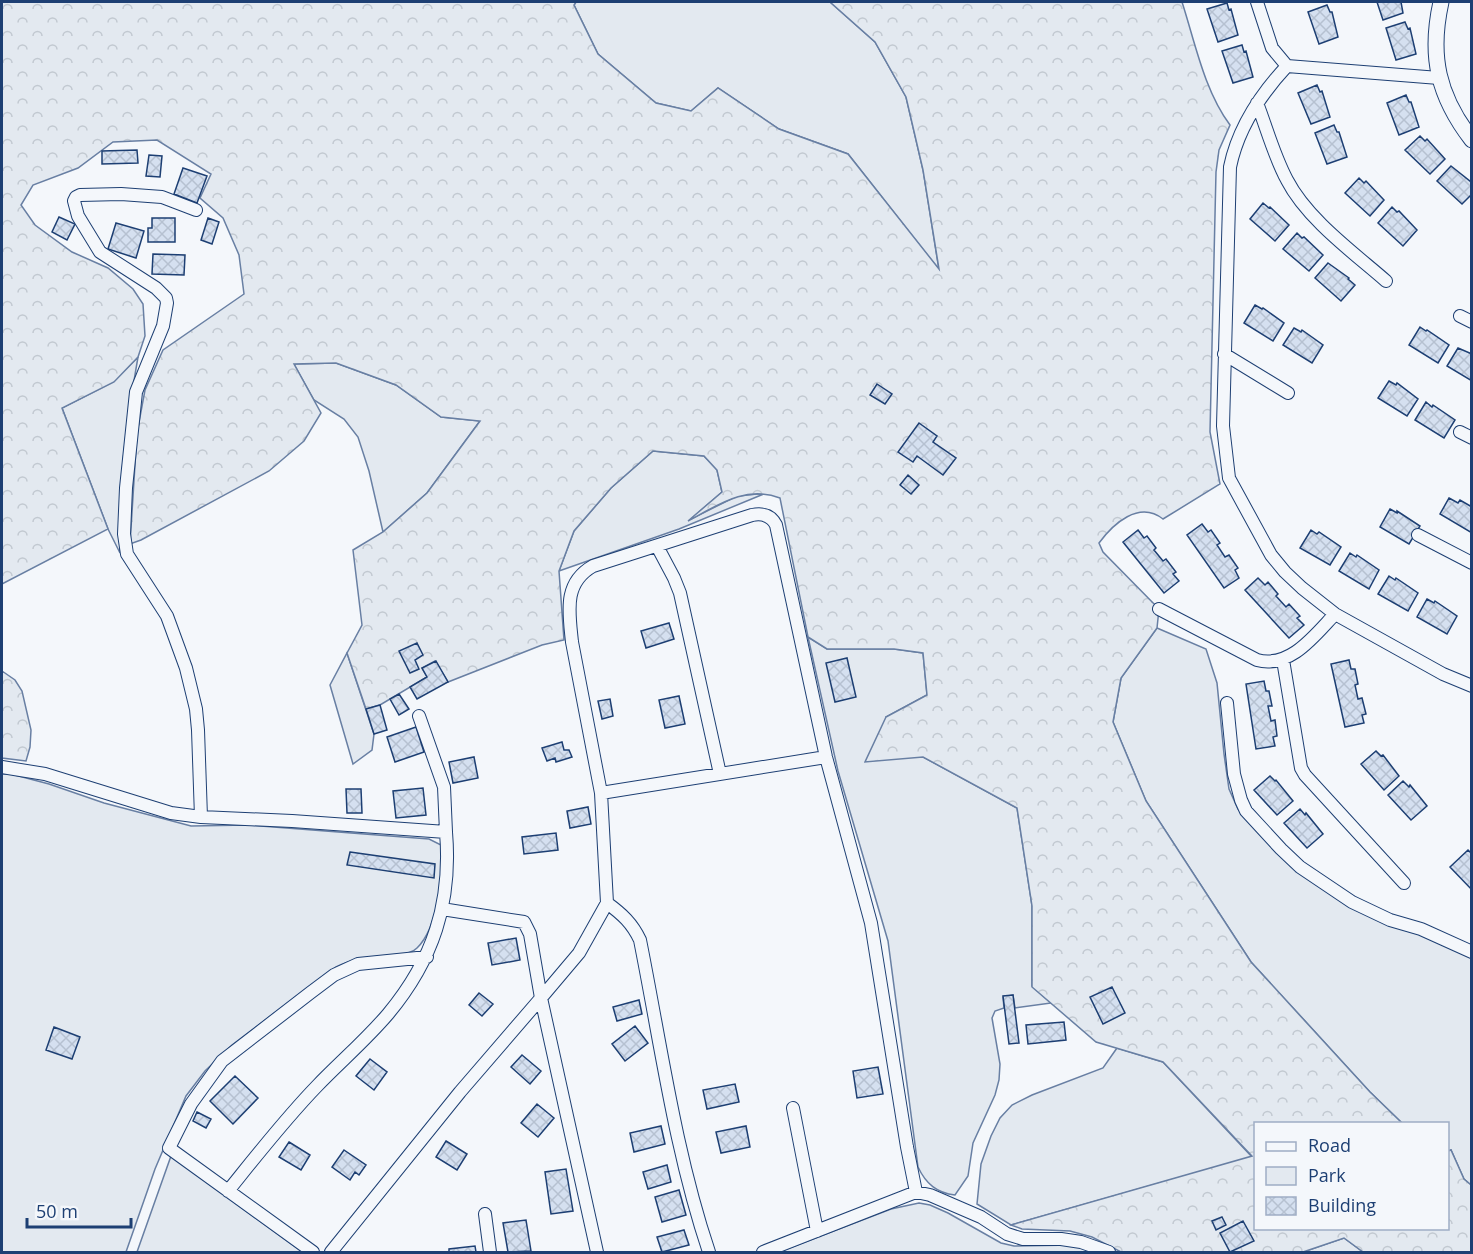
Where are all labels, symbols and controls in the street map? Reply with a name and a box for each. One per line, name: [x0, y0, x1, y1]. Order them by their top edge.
legend: [1254, 1122, 1449, 1230]
text: Road: [1308, 1133, 1351, 1157]
text: Park: [1308, 1163, 1346, 1187]
scale bar: [27, 1191, 130, 1229]
text: Building: [1308, 1193, 1376, 1217]
text: 50 m: [36, 1199, 78, 1223]

